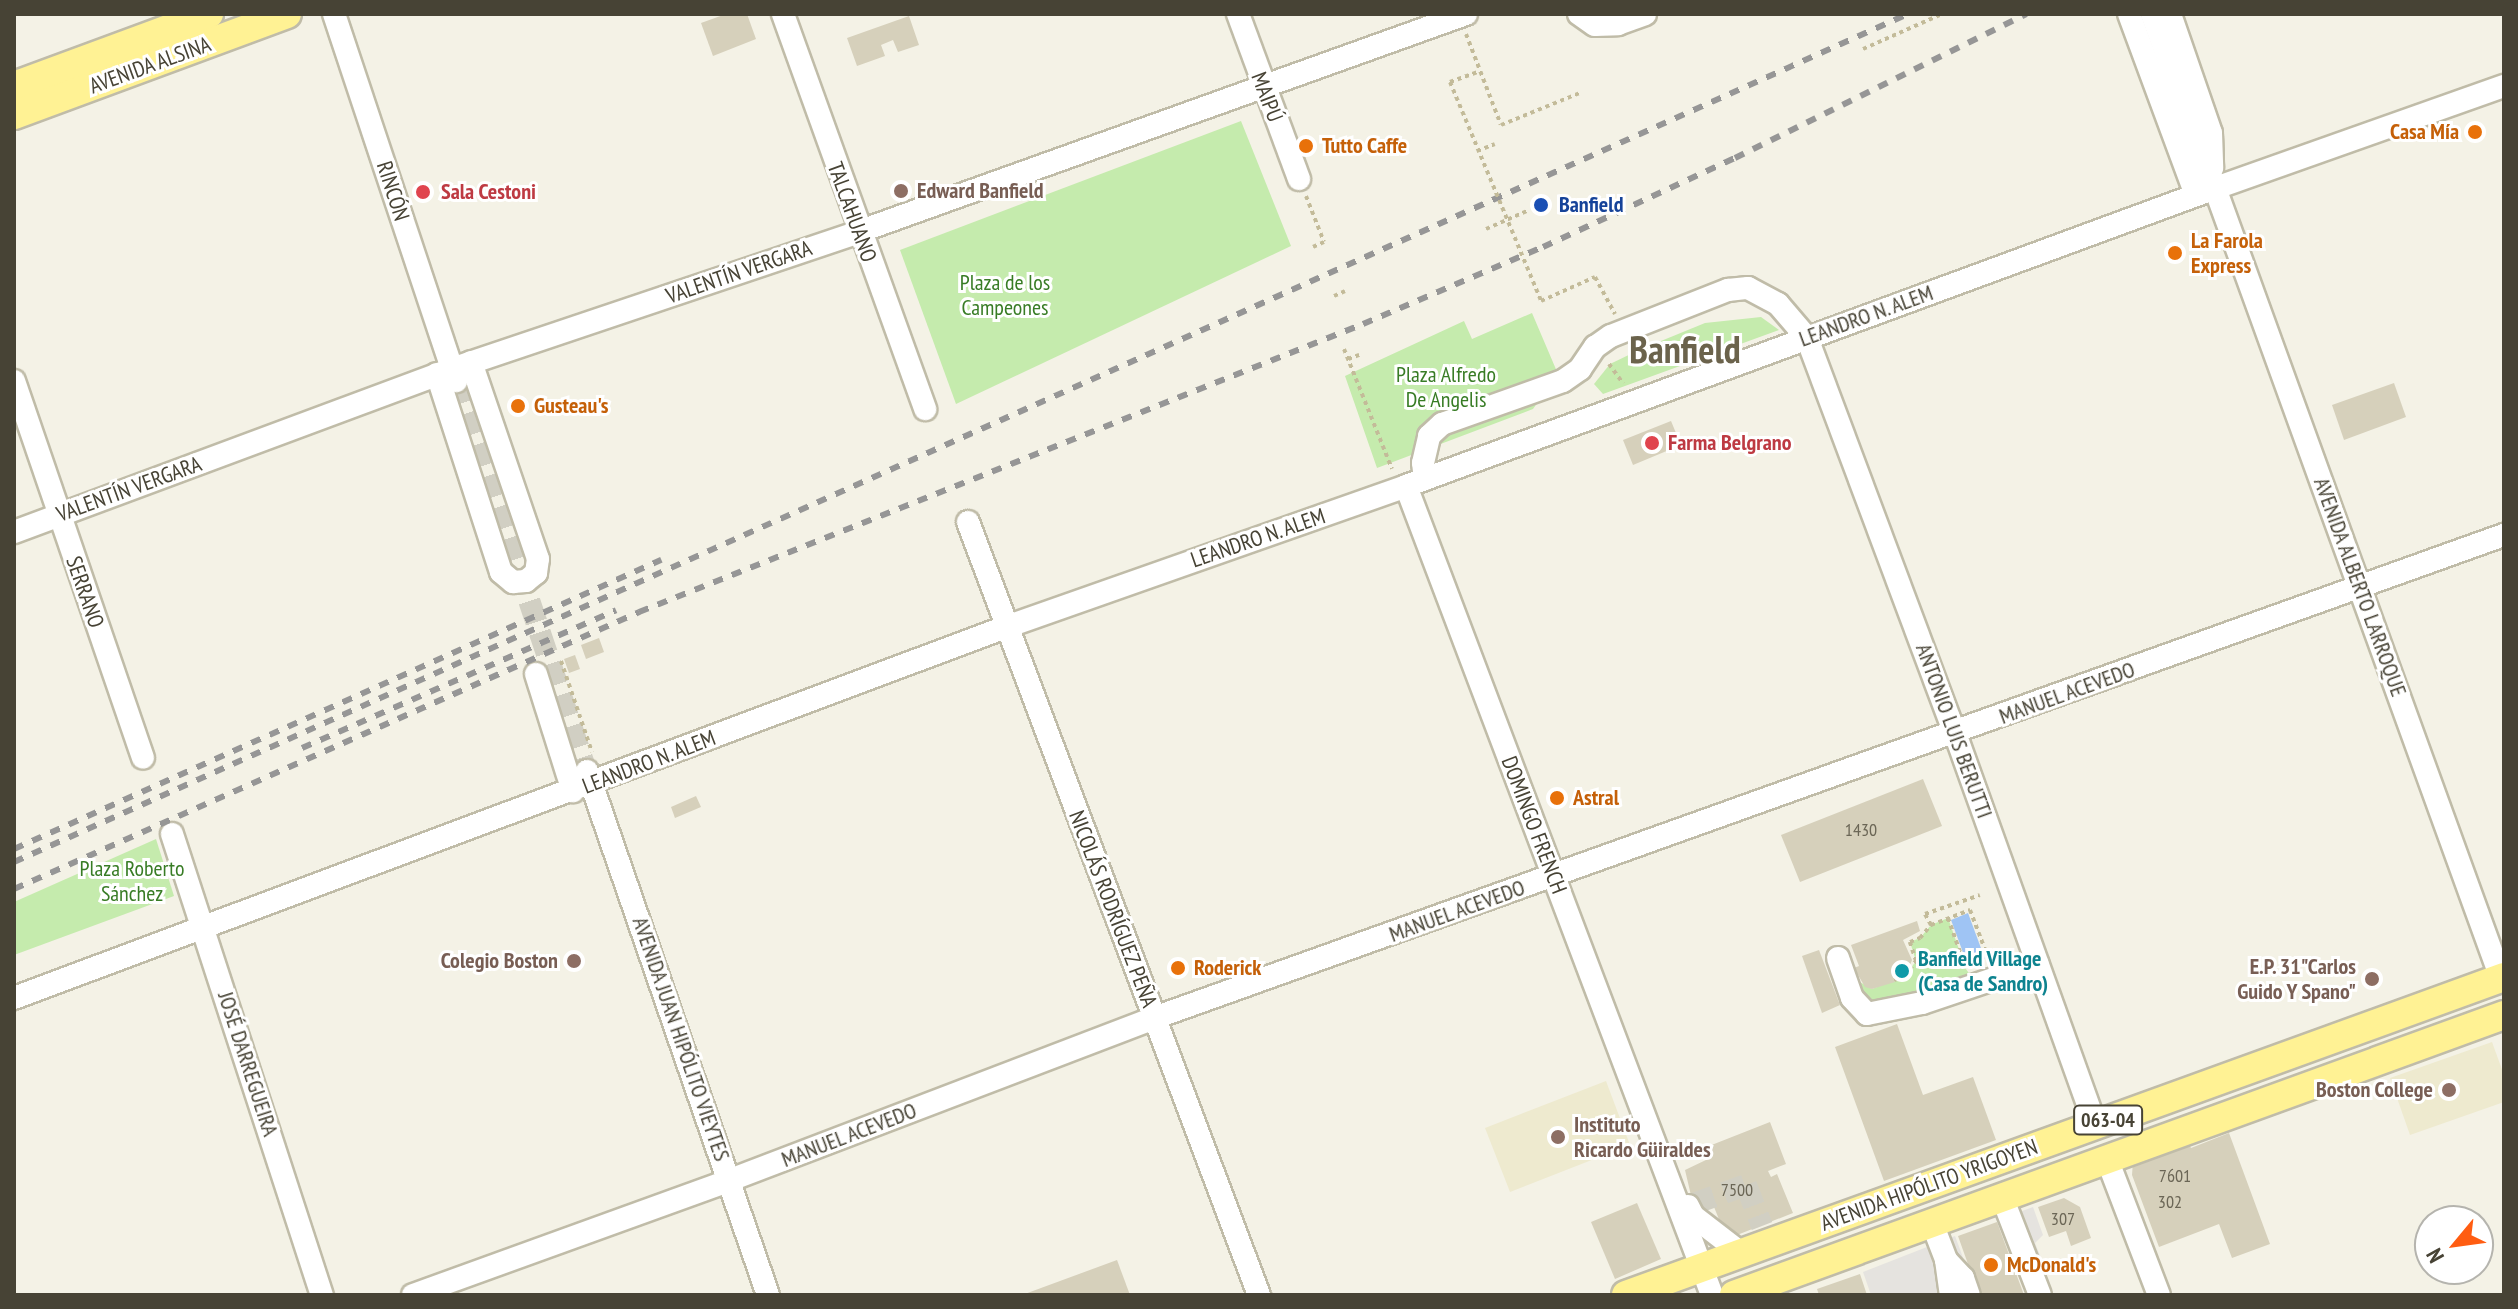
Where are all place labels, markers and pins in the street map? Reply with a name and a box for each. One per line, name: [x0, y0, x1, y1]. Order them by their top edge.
place label: Casa Mía: [2390, 119, 2459, 145]
marker: Casa Mía: [2466, 123, 2484, 141]
place label: Tutto Caffe: [1322, 133, 1407, 159]
marker: Tutto Caffe: [1297, 137, 1315, 155]
place label: Edward Banfield: [917, 178, 1044, 204]
place label: Sala Cestoni: [441, 179, 536, 205]
marker: Sala Cestoni: [412, 181, 434, 203]
marker: Edward Banfield: [892, 182, 910, 200]
place label: Banfield: [1559, 192, 1623, 218]
marker: Banfield: [1530, 194, 1552, 216]
place label: La Farola Express: [2191, 227, 2263, 278]
marker: La Farola Express: [2166, 244, 2184, 262]
place label: Gusteau's: [534, 393, 608, 419]
marker: Gusteau's: [509, 397, 527, 415]
place label: Farma Belgrano: [1668, 430, 1791, 456]
marker: Farma Belgrano: [1643, 434, 1661, 452]
place label: Astral: [1573, 785, 1619, 811]
marker: Astral: [1548, 789, 1566, 807]
place label: Banfield Village (Casa de Sandro): [1918, 945, 2048, 996]
place label: Colegio Boston: [441, 948, 558, 974]
marker: Colegio Boston: [565, 952, 583, 970]
place label: E.P. 31"Carlos Guido Y Spano": [2236, 953, 2356, 1004]
place label: Roderick: [1194, 955, 1261, 981]
marker: Roderick: [1169, 959, 1187, 977]
marker: Banfield Village (Casa de Sandro): [1893, 962, 1911, 980]
marker: E.P. 31"Carlos Guido Y Spano": [2363, 970, 2381, 988]
place label: Boston College: [2316, 1077, 2433, 1103]
marker: Boston College: [2440, 1081, 2458, 1099]
place label: Instituto Ricardo Güiraldes: [1574, 1111, 1711, 1162]
marker: Instituto Ricardo Güiraldes: [1549, 1128, 1567, 1146]
place label: McDonald's: [2007, 1252, 2096, 1278]
marker: McDonald's: [1982, 1256, 2000, 1274]

